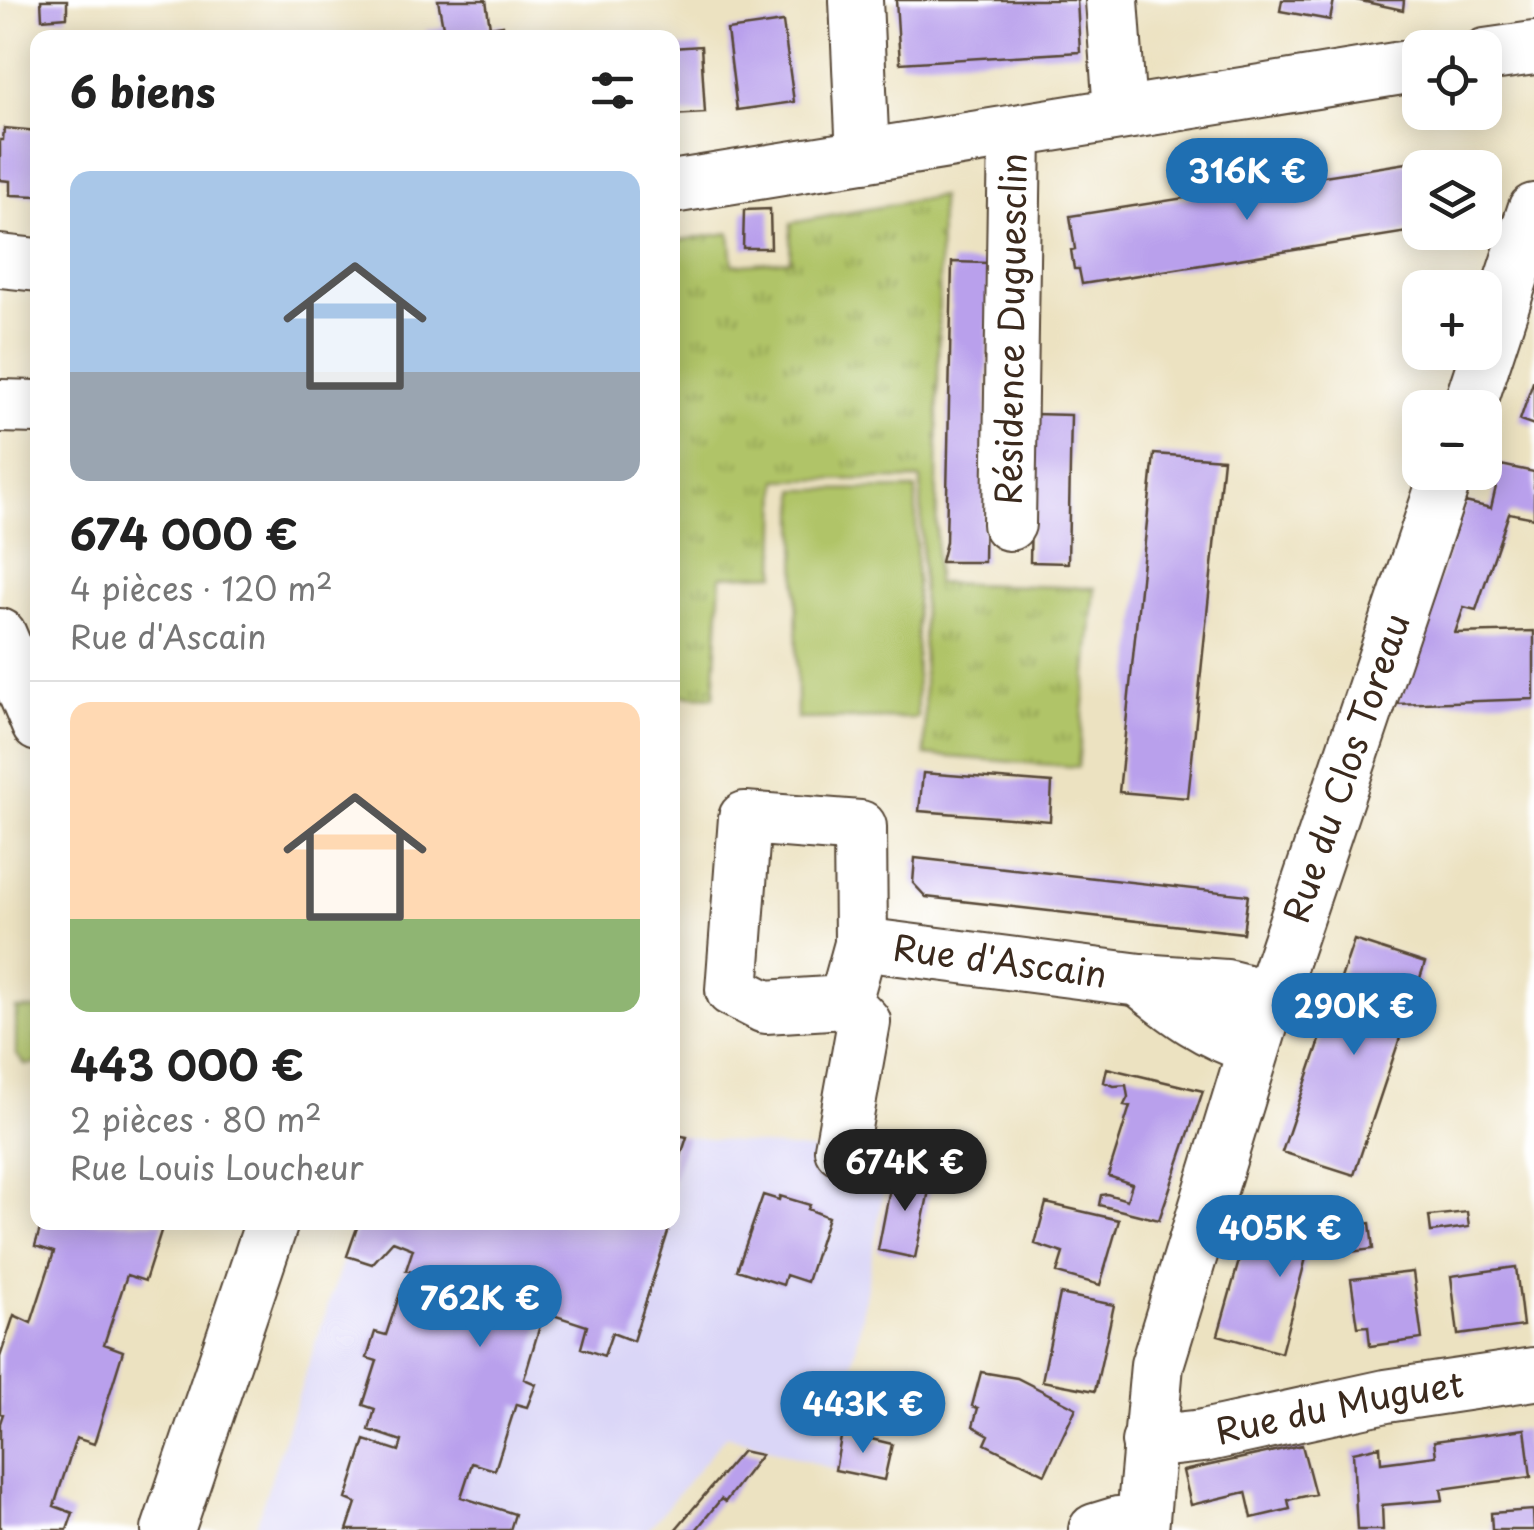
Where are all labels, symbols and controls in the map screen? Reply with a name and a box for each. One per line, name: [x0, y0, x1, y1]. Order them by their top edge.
map controls: [1402, 30, 1502, 490]
button: locate: [1402, 30, 1502, 130]
text: 6 biens: [70, 59, 216, 122]
icon: filters: [585, 63, 640, 118]
pin: 316K €: [1166, 138, 1328, 223]
text: 316K €: [1188, 146, 1306, 194]
button: layers: [1402, 150, 1502, 250]
street label: Résidence Duguesclin: [980, 152, 1039, 505]
icon: home: [265, 236, 445, 416]
button: +: [1402, 270, 1502, 370]
button: −: [1402, 390, 1502, 490]
text: 674 000 €: [70, 501, 298, 564]
text: 4 pièces · 120 m²: [70, 564, 333, 612]
street label: Rue du Clos Toreau: [1268, 606, 1421, 929]
text: Rue d'Ascain: [70, 612, 267, 660]
icon: home: [265, 767, 445, 947]
street label: Rue d'Ascain: [890, 919, 1110, 999]
pin: 290K €: [1273, 973, 1435, 1058]
text: 290K €: [1294, 981, 1414, 1029]
text: 443 000 €: [70, 1032, 304, 1095]
text: 2 pièces · 80 m²: [70, 1095, 322, 1143]
pin: 674K €: [824, 1129, 986, 1214]
text: 674K €: [846, 1137, 964, 1185]
text: Rue Louis Loucheur: [70, 1143, 364, 1191]
pin: 405K €: [1199, 1195, 1361, 1280]
text: 405K €: [1218, 1203, 1342, 1251]
pin: 762K €: [399, 1265, 561, 1350]
text: 762K €: [420, 1273, 540, 1321]
street label: Rue du Muguet: [1210, 1356, 1467, 1456]
pin: 443K €: [782, 1371, 944, 1456]
text: 443K €: [802, 1379, 924, 1427]

